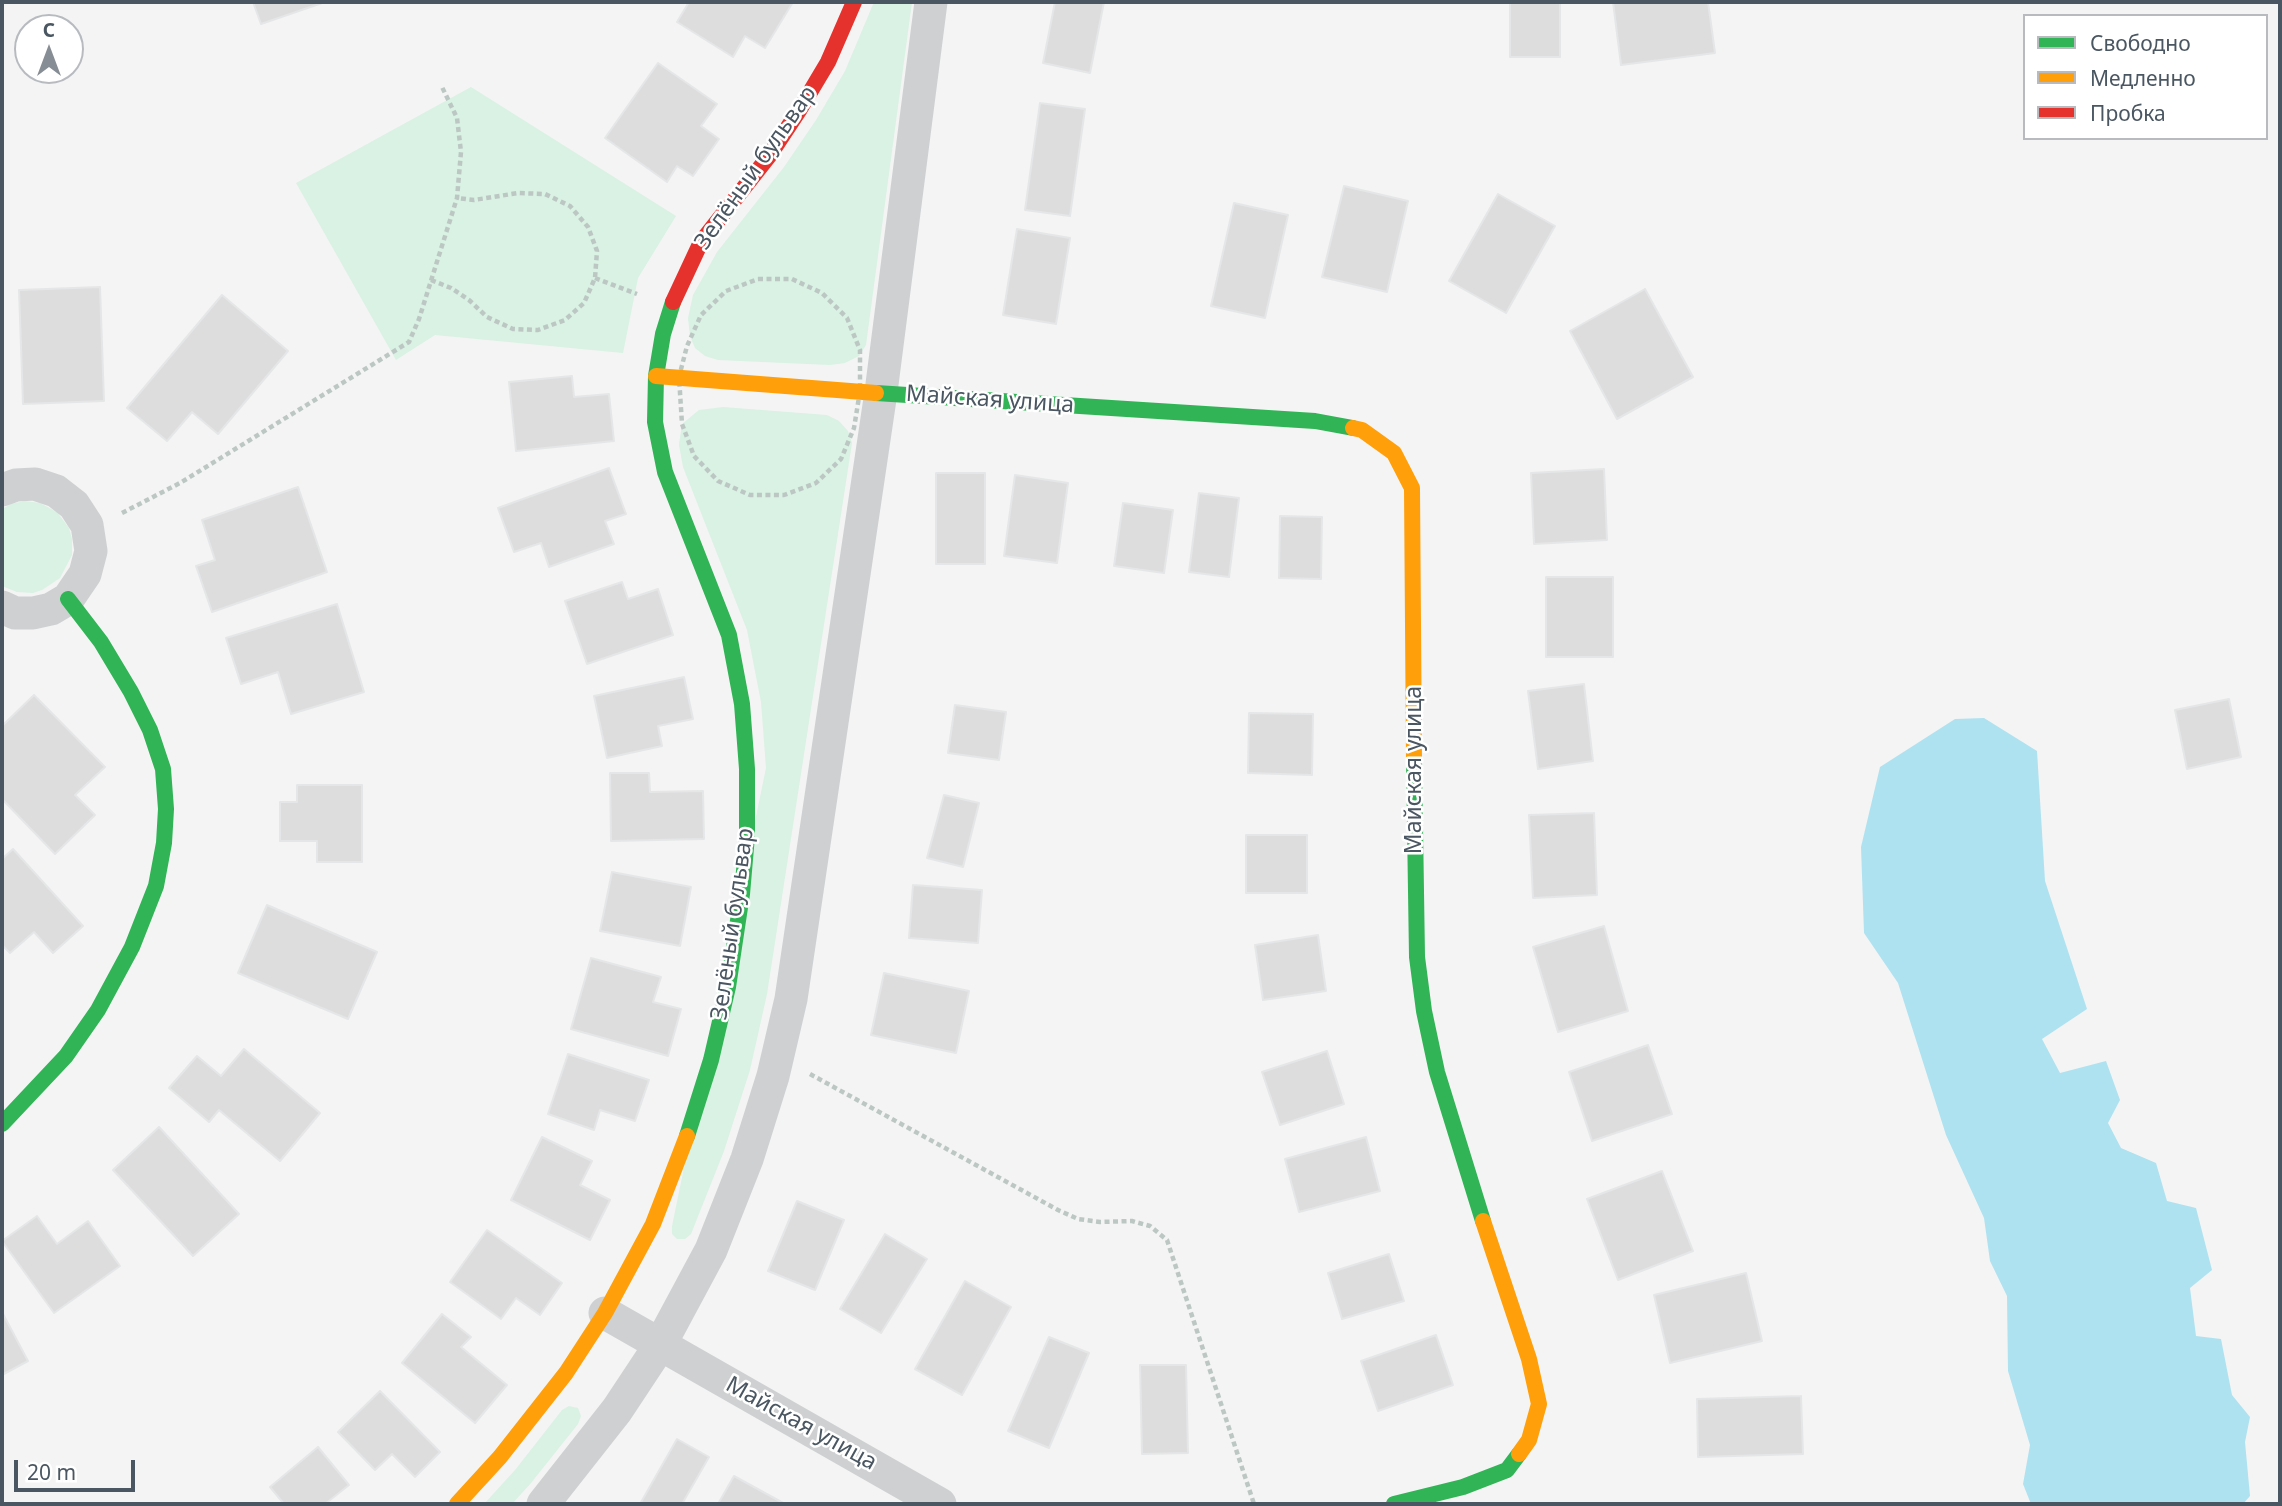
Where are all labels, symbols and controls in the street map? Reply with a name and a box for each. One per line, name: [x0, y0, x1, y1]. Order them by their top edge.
north arrow: [14, 14, 84, 84]
legend: [2023, 14, 2268, 140]
text: С: [43, 17, 55, 43]
text: Свободно: [2090, 29, 2191, 57]
text: Медленно: [2090, 64, 2196, 92]
street label: Зелёный бульвар: [689, 81, 823, 255]
text: Пробка: [2090, 99, 2166, 127]
street label: Майская улица: [905, 380, 1075, 420]
street label: Майская улица: [1400, 686, 1428, 854]
street label: Зелёный бульвар: [706, 826, 760, 1022]
street label: Майская улица: [721, 1371, 881, 1477]
scale bar: [18, 1446, 138, 1490]
text: 20 m: [27, 1458, 76, 1486]

